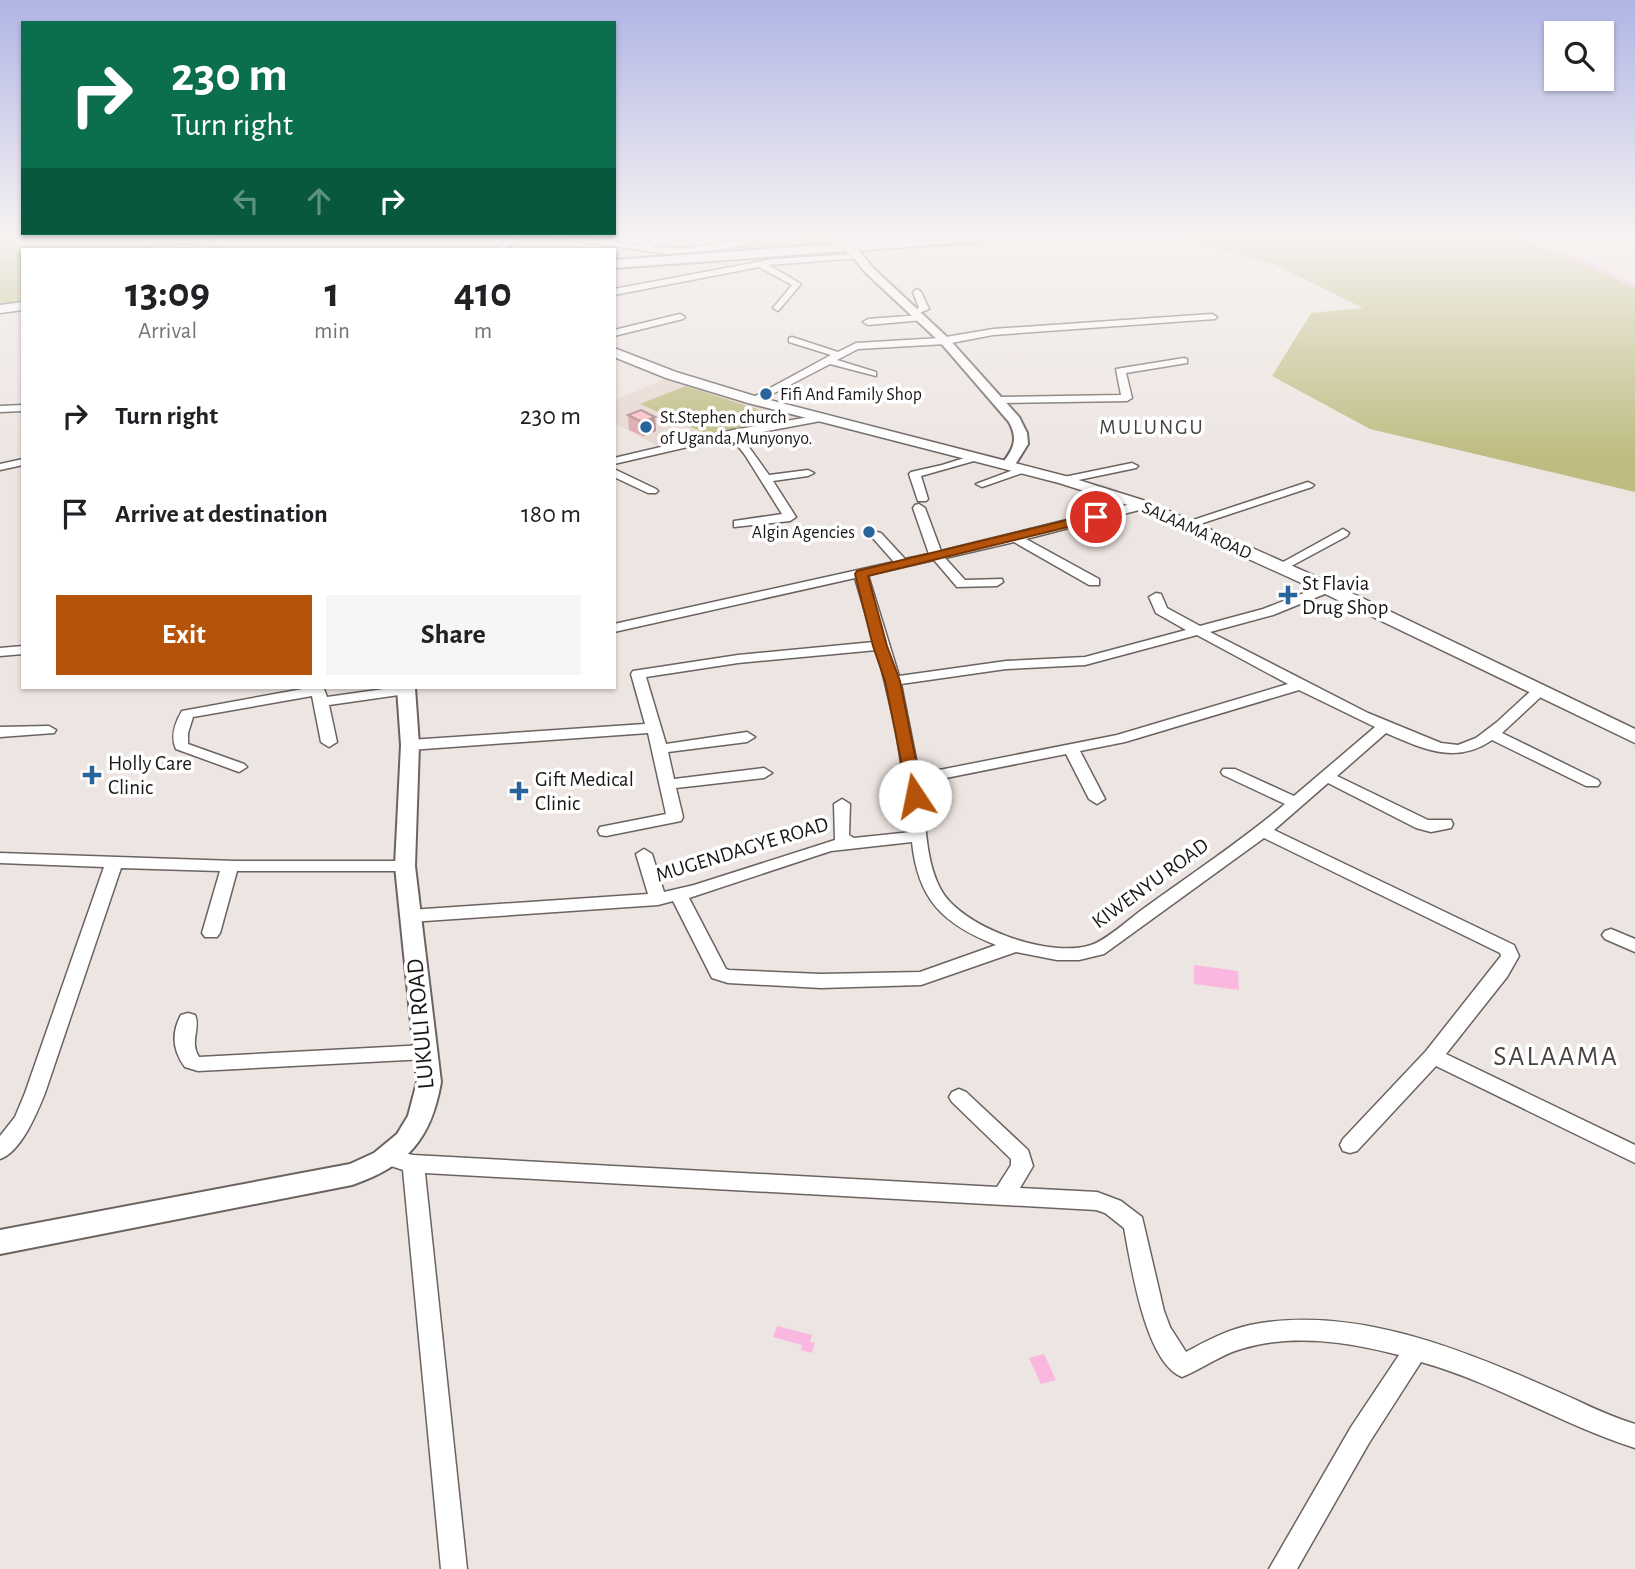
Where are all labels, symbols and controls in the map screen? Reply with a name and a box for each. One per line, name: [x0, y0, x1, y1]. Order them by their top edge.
map controls: [1544, 21, 1614, 91]
button: search: [1544, 21, 1614, 91]
icon: right: [56, 49, 147, 140]
text: 230 m: [171, 51, 288, 100]
text: Turn right: [171, 109, 293, 141]
icon: left: [227, 182, 265, 220]
icon: ahead: [300, 182, 338, 220]
icon: right: [373, 182, 411, 220]
text: 13:09: [125, 272, 210, 314]
text: 1: [324, 272, 340, 314]
text: 410: [454, 272, 512, 314]
text: Arrival: [138, 320, 197, 343]
text: min: [314, 320, 350, 343]
text: m: [474, 320, 492, 343]
marker: Fifi And Family Shop: [758, 386, 774, 402]
place label: Fifi And Family Shop: [780, 386, 922, 404]
icon: right: [56, 397, 94, 435]
text: Turn right: [115, 403, 218, 429]
text: 230 m: [520, 403, 581, 429]
place label: St.Stephen church of Uganda,Munyonyo.: [660, 409, 812, 448]
district label: MULUNGU: [1099, 417, 1205, 438]
marker: St.Stephen church of Uganda,Munyonyo.: [638, 419, 654, 435]
pin: [1066, 487, 1126, 547]
icon: arrive: [56, 495, 94, 533]
icon: arrive: [1077, 498, 1115, 536]
street label: SALAAMA ROAD: [1139, 499, 1254, 563]
text: Arrive at destination: [115, 501, 328, 527]
text: 180 m: [521, 501, 581, 527]
place label: Algin Agencies: [752, 524, 855, 542]
marker: Algin Agencies: [861, 524, 877, 540]
place label: St Flavia Drug Shop: [1302, 573, 1388, 618]
marker: St Flavia Drug Shop: [1280, 587, 1296, 603]
button: Exit: [56, 595, 312, 675]
button: Share: [326, 595, 581, 675]
place label: Holly Care Clinic: [108, 753, 192, 798]
position arrow: [878, 759, 952, 833]
marker: Holly Care Clinic: [82, 765, 102, 785]
place label: Gift Medical Clinic: [535, 769, 634, 814]
marker: Gift Medical Clinic: [509, 781, 529, 801]
street label: MUGENDAGYE ROAD: [653, 813, 831, 886]
street label: KIWENYU ROAD: [1088, 834, 1212, 932]
street label: LUKULI ROAD: [403, 958, 439, 1090]
district label: SALAAMA: [1493, 1043, 1619, 1071]

